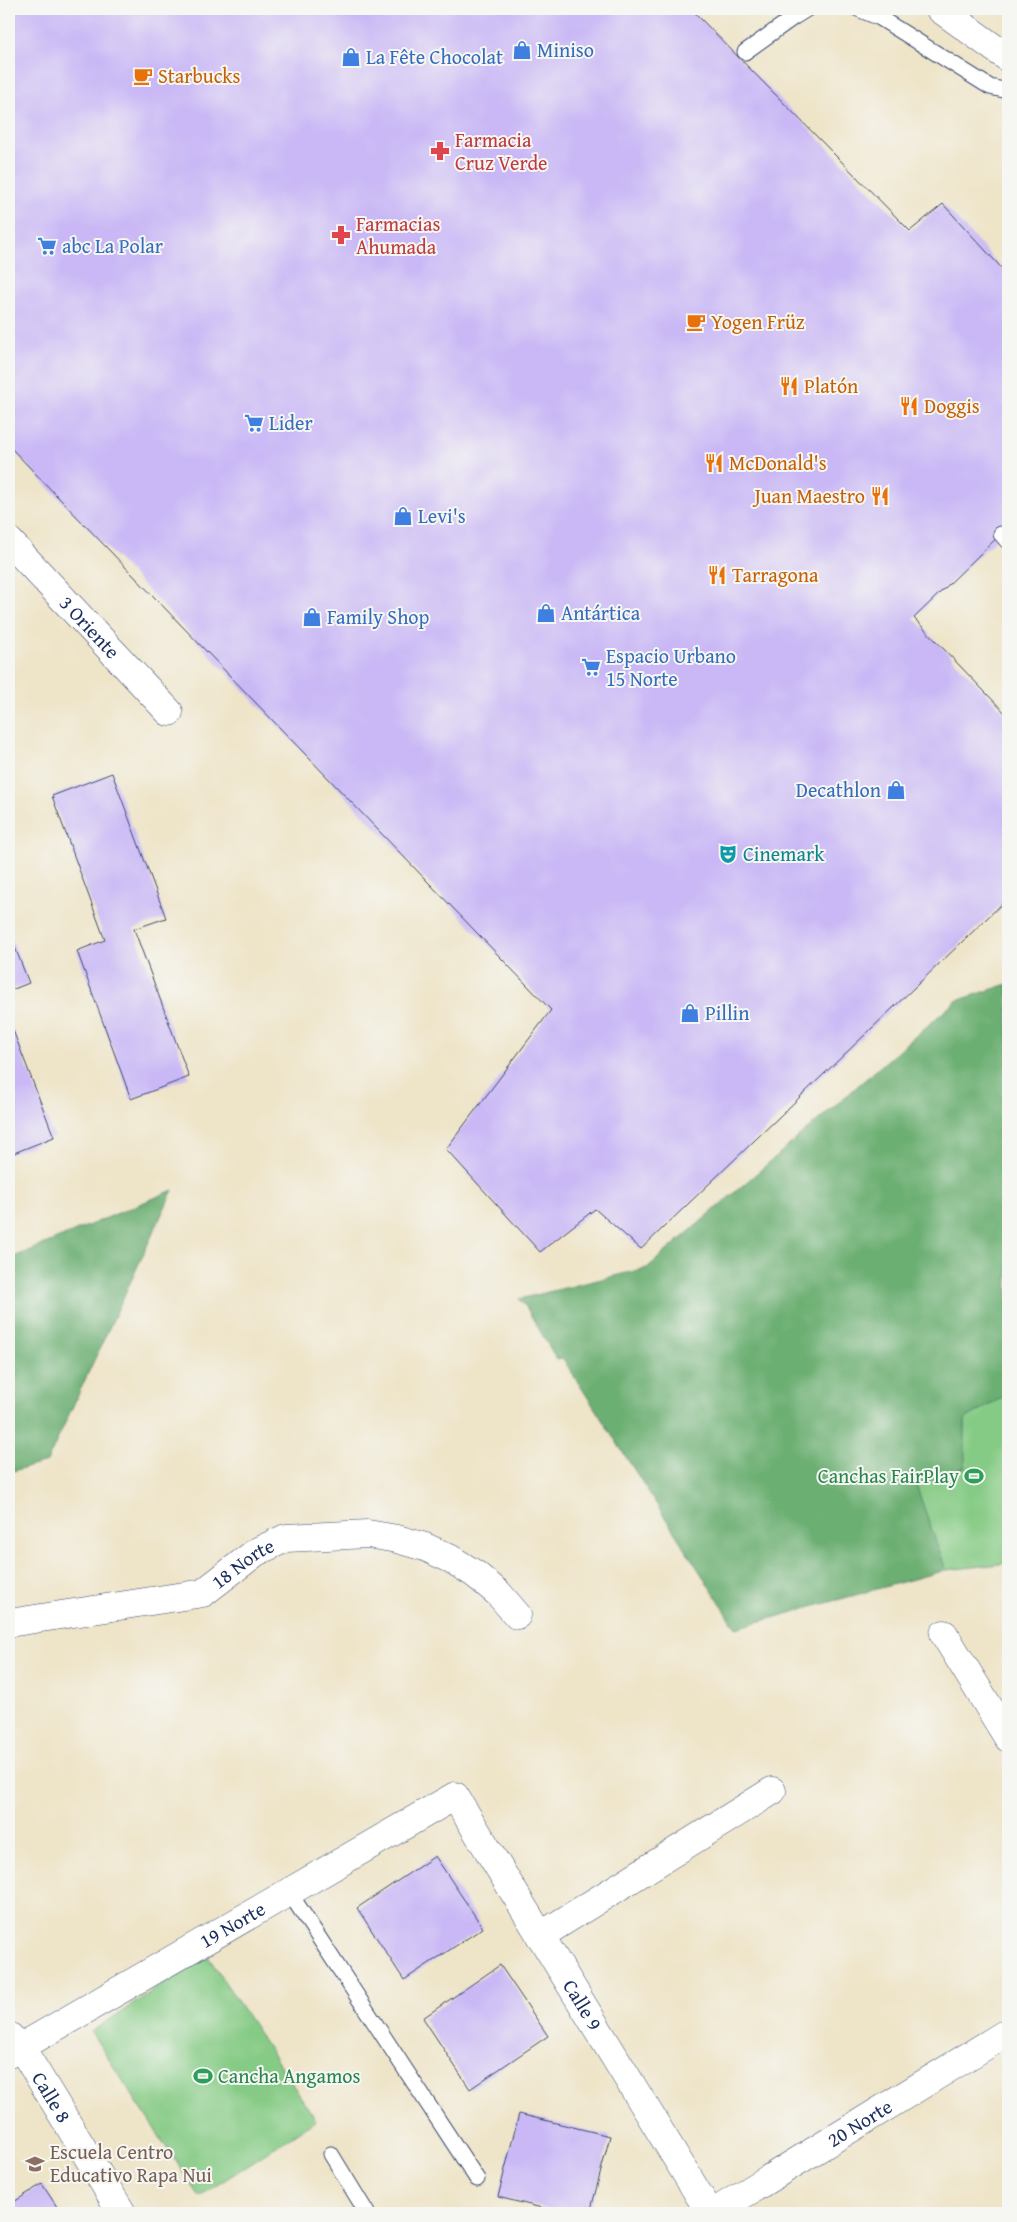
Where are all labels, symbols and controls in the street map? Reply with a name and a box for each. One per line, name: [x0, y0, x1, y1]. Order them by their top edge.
place label: Miniso: [537, 35, 594, 64]
shop icon: Miniso: [511, 39, 533, 61]
place label: La Fête Chocolat: [366, 42, 503, 71]
shop icon: La Fête Chocolat: [340, 46, 362, 68]
place label: Starbucks: [158, 61, 240, 90]
cafe icon: Starbucks: [132, 65, 154, 87]
place label: Farmacia Cruz Verde: [455, 125, 548, 177]
pharmacy icon: Farmacia Cruz Verde: [429, 140, 451, 162]
place label: Farmacias Ahumada: [356, 209, 440, 261]
pharmacy icon: Farmacias Ahumada: [330, 224, 352, 246]
place label: abc La Polar: [62, 231, 163, 260]
supermarket icon: abc La Polar: [36, 235, 58, 257]
place label: Yogen Früz: [711, 307, 805, 336]
cafe icon: Yogen Früz: [685, 311, 707, 333]
place label: Platón: [804, 371, 858, 400]
restaurant icon: Platón: [778, 375, 800, 397]
place label: Doggis: [924, 391, 980, 420]
restaurant icon: Doggis: [898, 395, 920, 417]
place label: Lider: [269, 408, 313, 437]
supermarket icon: Lider: [243, 412, 265, 434]
place label: McDonald's: [729, 448, 827, 477]
restaurant icon: McDonald's: [703, 452, 725, 474]
place label: Juan Maestro: [751, 481, 865, 510]
restaurant icon: Juan Maestro: [869, 485, 891, 507]
place label: Levi's: [418, 501, 466, 530]
shop icon: Levi's: [392, 505, 414, 527]
place label: Tarragona: [732, 560, 819, 589]
restaurant icon: Tarragona: [706, 564, 728, 586]
street label: 3 Oriente: [53, 589, 127, 665]
place label: Antártica: [561, 598, 641, 627]
place label: Family Shop: [327, 602, 430, 631]
shop icon: Antártica: [535, 602, 557, 624]
shop icon: Family Shop: [301, 606, 323, 628]
place label: Espacio Urbano 15 Norte: [606, 641, 736, 693]
supermarket icon: Espacio Urbano 15 Norte: [580, 656, 602, 678]
place label: Decathlon: [796, 775, 881, 804]
shop icon: Decathlon: [885, 779, 907, 801]
place label: Cinemark: [743, 839, 825, 868]
theatre icon: Cinemark: [717, 843, 739, 865]
place label: Pillin: [705, 998, 749, 1027]
shop icon: Pillin: [679, 1002, 701, 1024]
place label: Canchas FairPlay: [818, 1461, 959, 1490]
sports icon: Canchas FairPlay: [963, 1465, 985, 1487]
street label: 18 Norte: [205, 1531, 279, 1596]
street label: 19 Norte: [194, 1894, 270, 1955]
street label: Calle 9: [556, 1974, 610, 2036]
place label: Cancha Angamos: [218, 2061, 361, 2090]
sports icon: Cancha Angamos: [192, 2065, 214, 2087]
street label: Calle 8: [25, 2066, 79, 2128]
street label: 20 Norte: [821, 2092, 897, 2154]
place label: Escuela Centro Educativo Rapa Nui: [50, 2137, 212, 2189]
school or university icon: Escuela Centro Educativo Rapa Nui: [24, 2153, 46, 2175]

